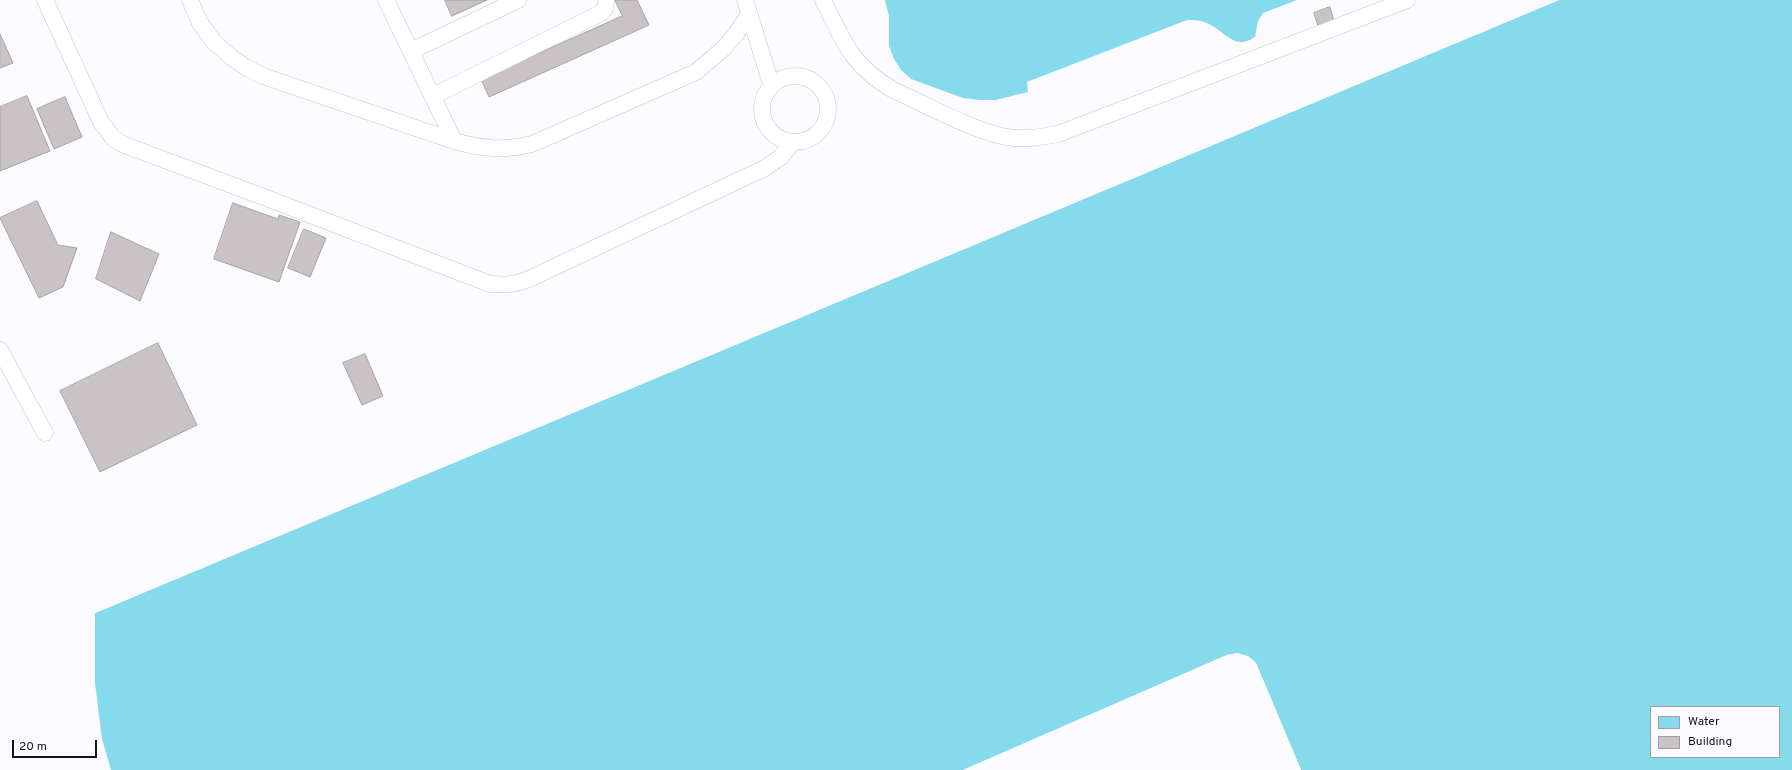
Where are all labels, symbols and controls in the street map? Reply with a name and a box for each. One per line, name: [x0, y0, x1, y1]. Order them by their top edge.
legend: [1650, 706, 1780, 758]
text: Water: [1688, 714, 1720, 730]
scale bar: [14, 732, 99, 758]
text: Building: [1688, 734, 1732, 750]
text: 20 m: [19, 739, 47, 755]

